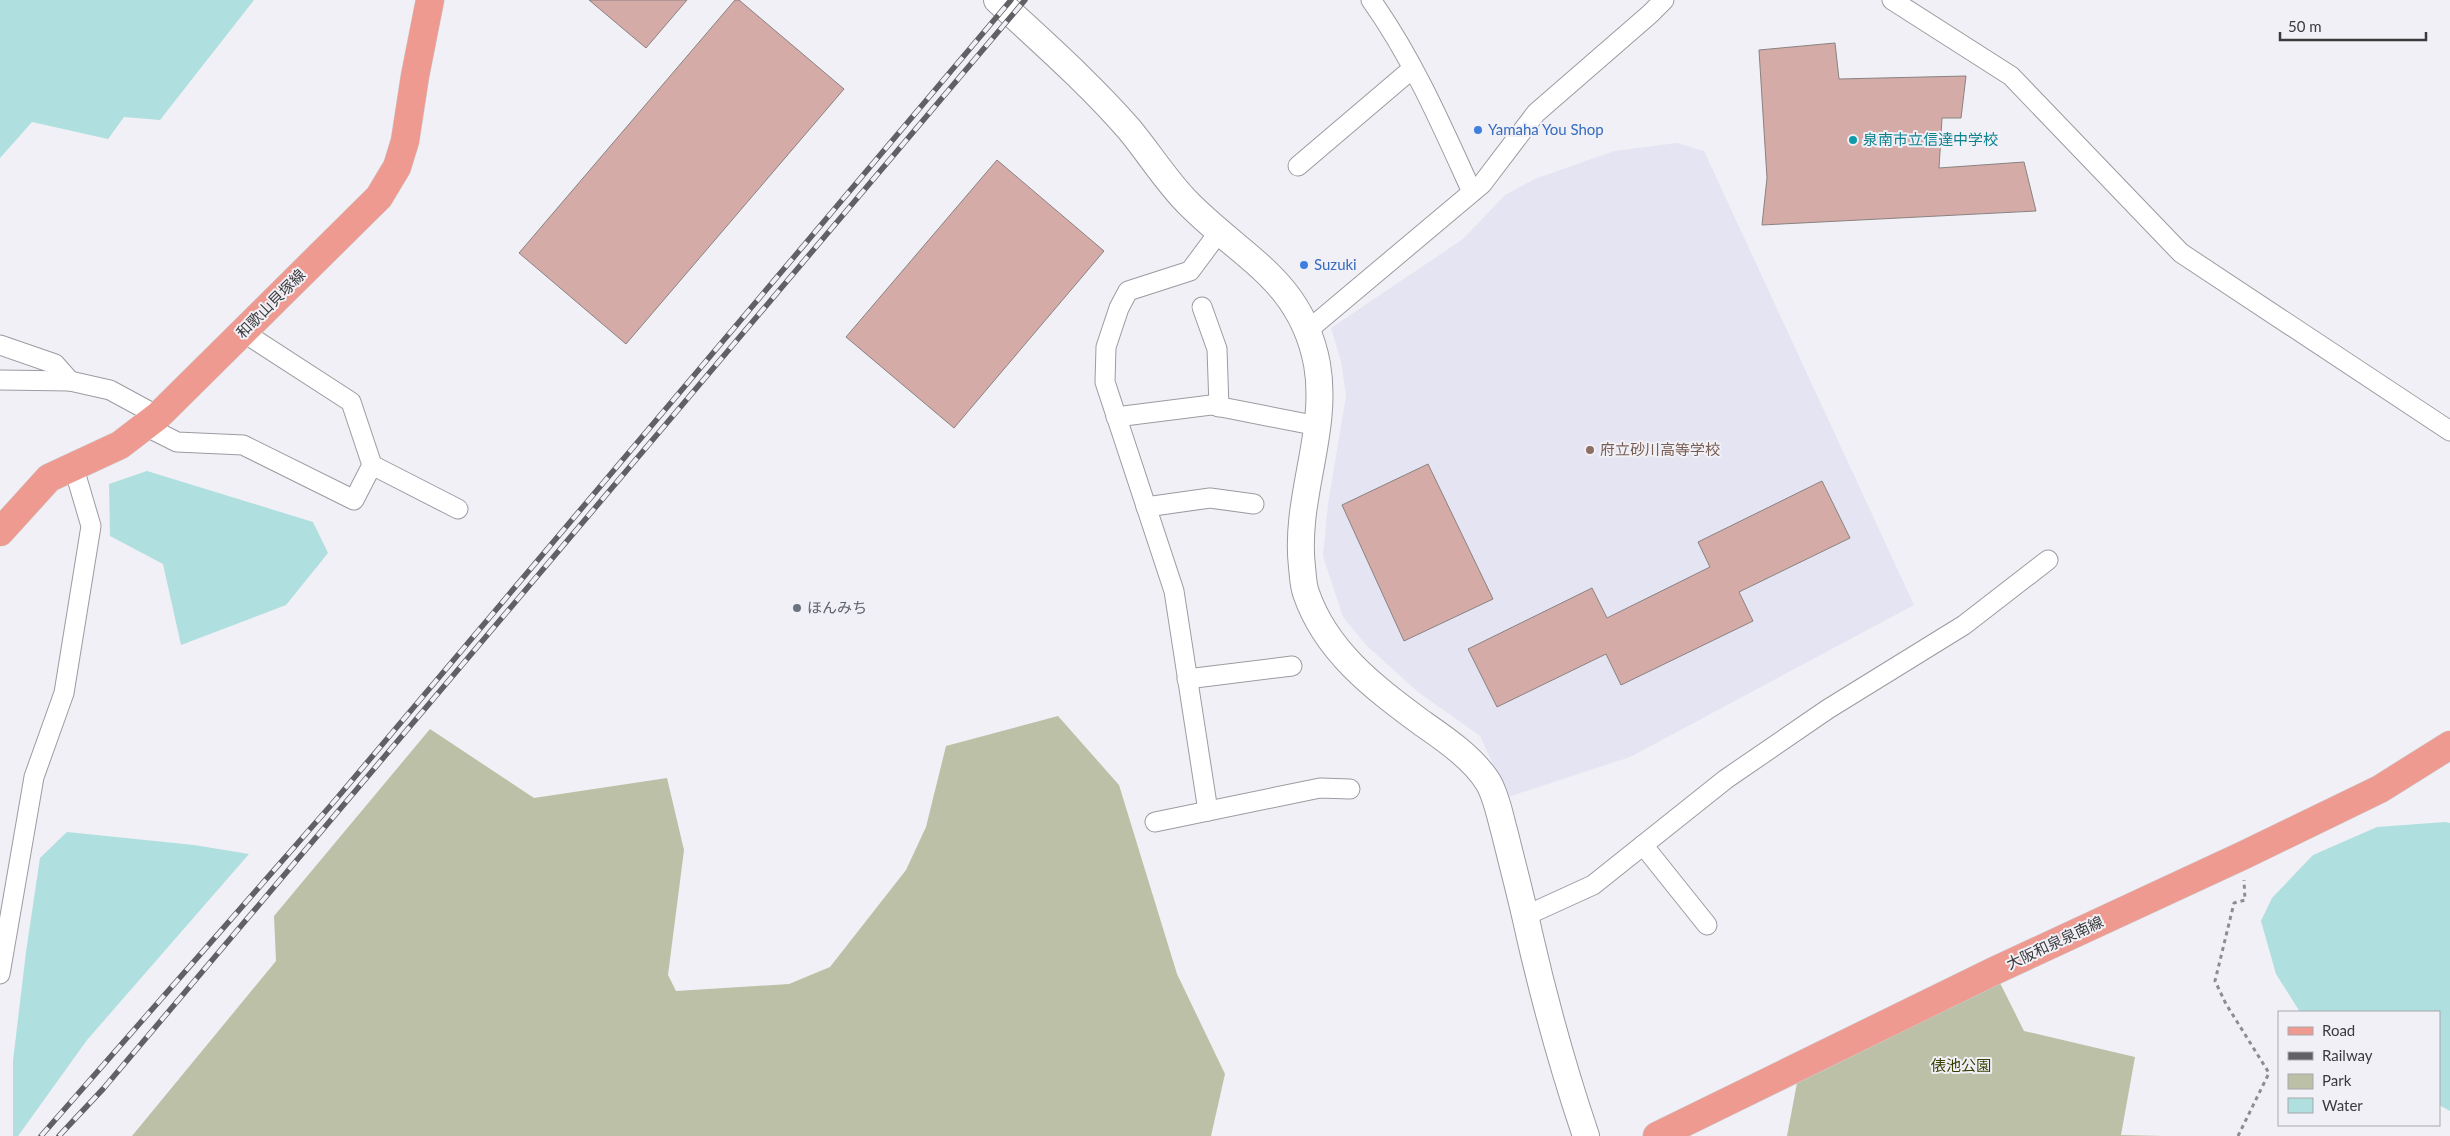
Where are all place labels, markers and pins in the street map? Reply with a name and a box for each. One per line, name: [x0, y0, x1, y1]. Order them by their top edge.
place label: Yamaha You Shop: [1488, 120, 1604, 138]
marker: Yamaha You Shop: [1472, 124, 1484, 136]
place label: 泉南市立信達中学校: [1863, 130, 1998, 148]
marker: 泉南市立信達中学校: [1847, 134, 1859, 146]
place label: Suzuki: [1314, 255, 1357, 273]
marker: Suzuki: [1298, 259, 1310, 271]
place label: 府立砂川高等学校: [1600, 440, 1720, 458]
marker: 府立砂川高等学校: [1584, 444, 1596, 456]
place label: ほんみち: [807, 598, 867, 616]
marker: ほんみち: [791, 602, 803, 614]

